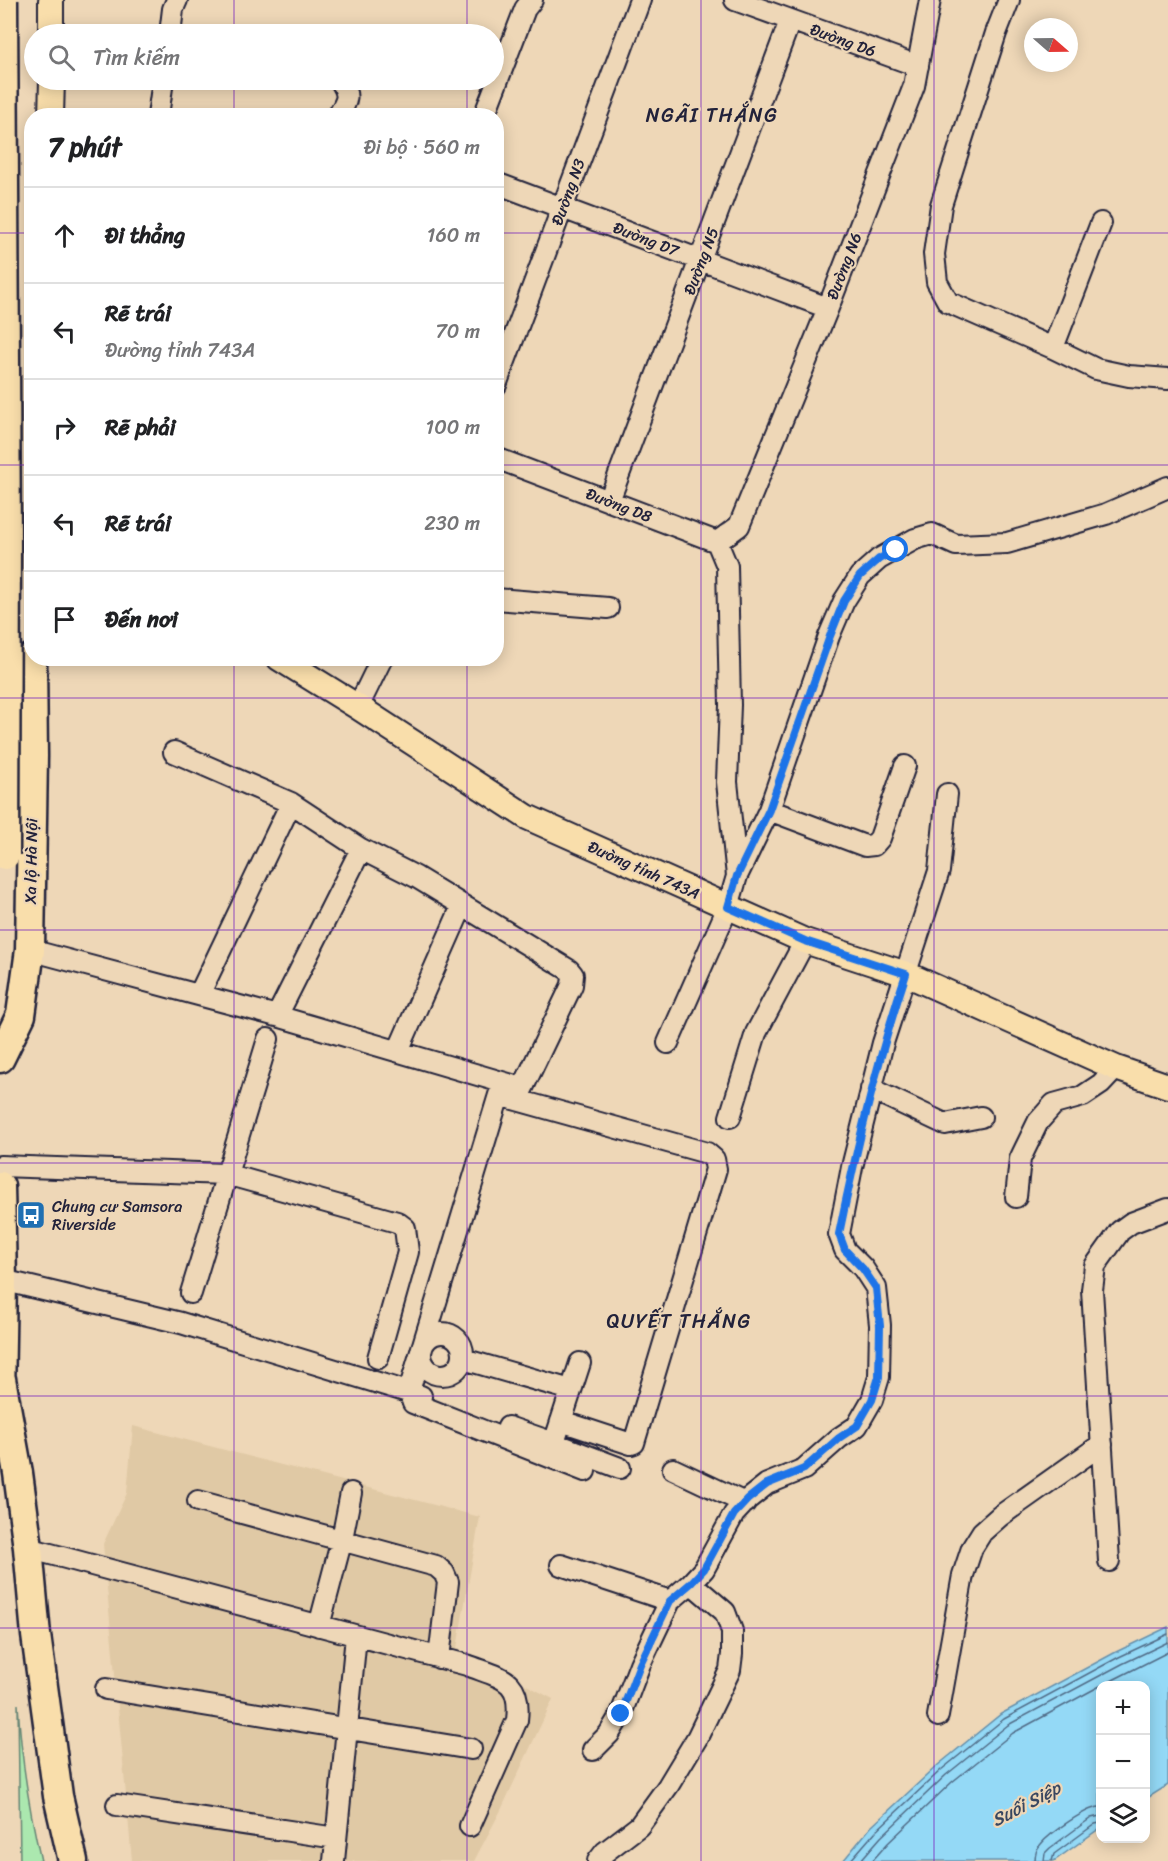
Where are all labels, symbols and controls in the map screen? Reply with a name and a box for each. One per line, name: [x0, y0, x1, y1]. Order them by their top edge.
street label: Đường D6: [806, 15, 880, 65]
north arrow: [1024, 18, 1078, 72]
search box: [24, 24, 504, 90]
text: Tìm kiếm: [93, 38, 180, 77]
icon: search: [45, 41, 78, 74]
district label: NGÃI THẮNG: [646, 98, 778, 133]
text: 7 phút: [48, 124, 121, 170]
text: Đi bộ · 560 m: [364, 130, 480, 165]
street label: Đường N3: [542, 154, 594, 230]
street label: Đường D7: [609, 213, 684, 265]
text: Đi thẳng: [105, 216, 185, 255]
text: 160 m: [427, 218, 480, 253]
icon: ahead: [48, 219, 81, 252]
street label: Đường N5: [675, 223, 727, 299]
street label: Đường N6: [818, 228, 870, 304]
text: Rẽ trái: [105, 294, 171, 333]
text: 70 m: [435, 314, 480, 349]
icon: left: [48, 315, 81, 348]
text: Đường tỉnh 743A: [105, 333, 255, 368]
text: Rẽ phải: [105, 408, 176, 447]
text: 100 m: [426, 410, 480, 445]
icon: right: [48, 411, 81, 444]
street label: Đường D8: [582, 479, 657, 531]
text: Rẽ trái: [105, 504, 171, 543]
text: 230 m: [424, 506, 480, 541]
icon: left: [48, 507, 81, 540]
route start: [882, 536, 908, 562]
text: Đến nơi: [105, 600, 178, 639]
icon: arrive: [48, 603, 81, 636]
street label: Xa lộ Hà Nội: [16, 817, 46, 905]
street label: Đường tỉnh 743A: [583, 832, 705, 908]
place label: Chung cư Samsora Riverside: [52, 1192, 182, 1239]
bus stop icon: Chung cư Samsora Riverside: [15, 1199, 47, 1231]
district label: QUYẾT THẮNG: [607, 1304, 751, 1339]
map controls: [1096, 1681, 1150, 1843]
button: +: [1096, 1681, 1150, 1735]
route end: [607, 1700, 633, 1726]
button: −: [1096, 1735, 1150, 1789]
water label: Suối Siệp: [985, 1772, 1068, 1836]
button: layers: [1096, 1789, 1150, 1843]

